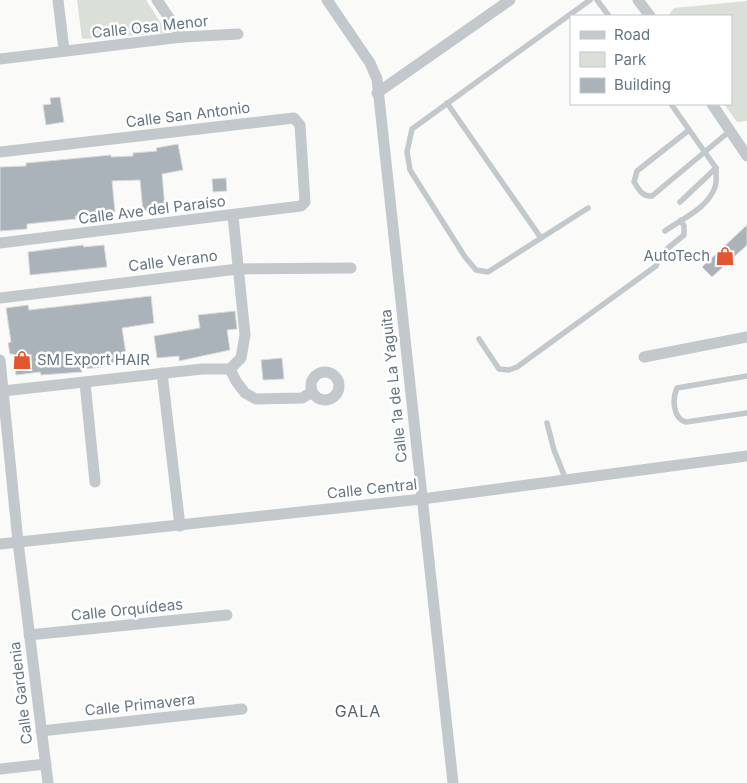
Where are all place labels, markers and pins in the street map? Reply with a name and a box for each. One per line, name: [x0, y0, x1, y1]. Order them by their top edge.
shop icon: AutoTech: [714, 245, 736, 267]
place label: AutoTech: [644, 246, 710, 265]
shop icon: SM Export HAIR: [11, 349, 33, 371]
place label: SM Export HAIR: [37, 350, 150, 369]

